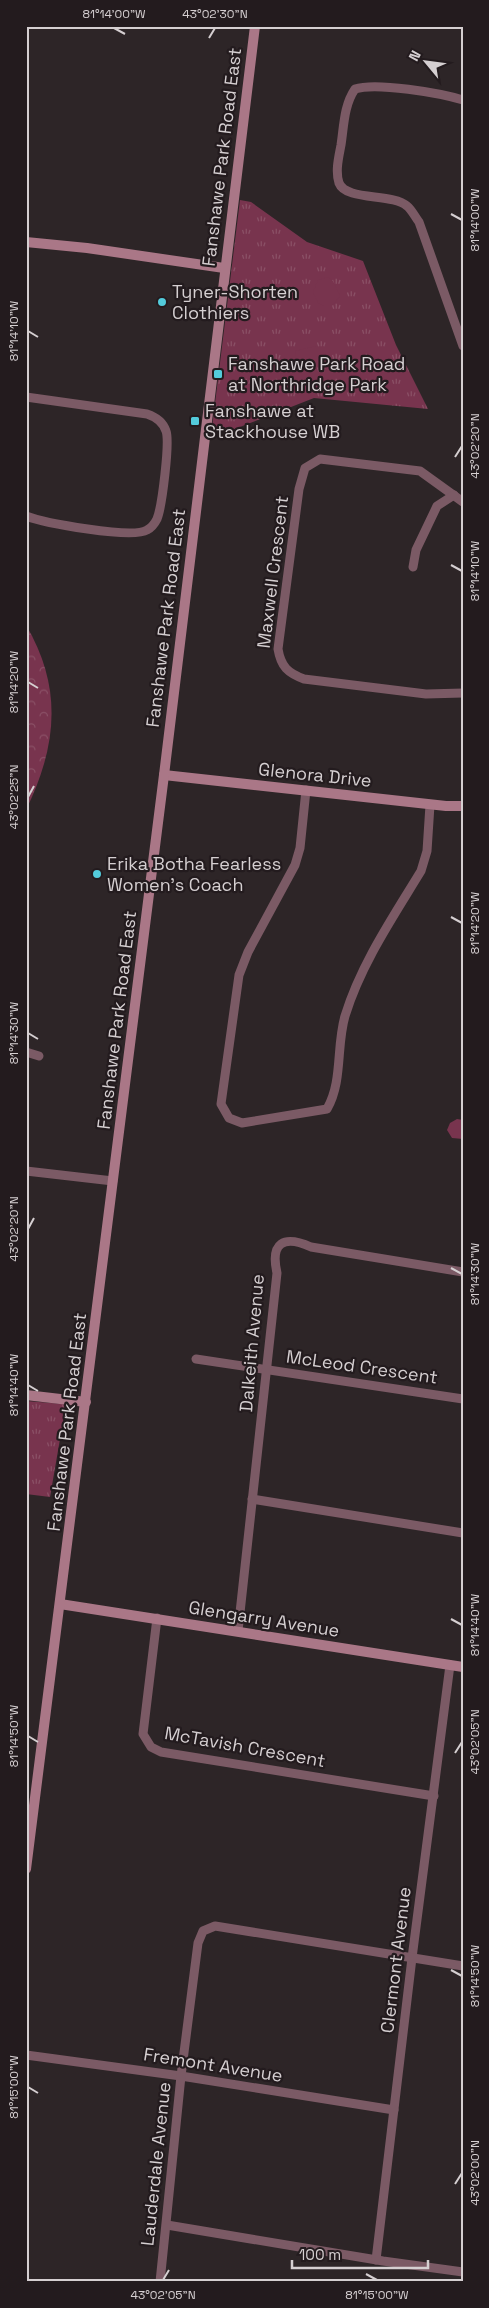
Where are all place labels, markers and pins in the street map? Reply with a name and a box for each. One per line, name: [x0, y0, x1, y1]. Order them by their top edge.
place label: Tyner-Shorten Clothiers: [172, 280, 298, 324]
marker: Tyner-Shorten Clothiers: [156, 296, 168, 308]
place label: Fanshawe Park Road at Northridge Park: [228, 352, 405, 396]
marker: Fanshawe Park Road at Northridge Park: [212, 368, 224, 380]
place label: Fanshawe at Stackhouse WB: [205, 399, 340, 443]
marker: Fanshawe at Stackhouse WB: [189, 415, 201, 427]
place label: Erika Botha Fearless Women's Coach: [107, 852, 281, 896]
marker: Erika Botha Fearless Women's Coach: [91, 868, 103, 880]

